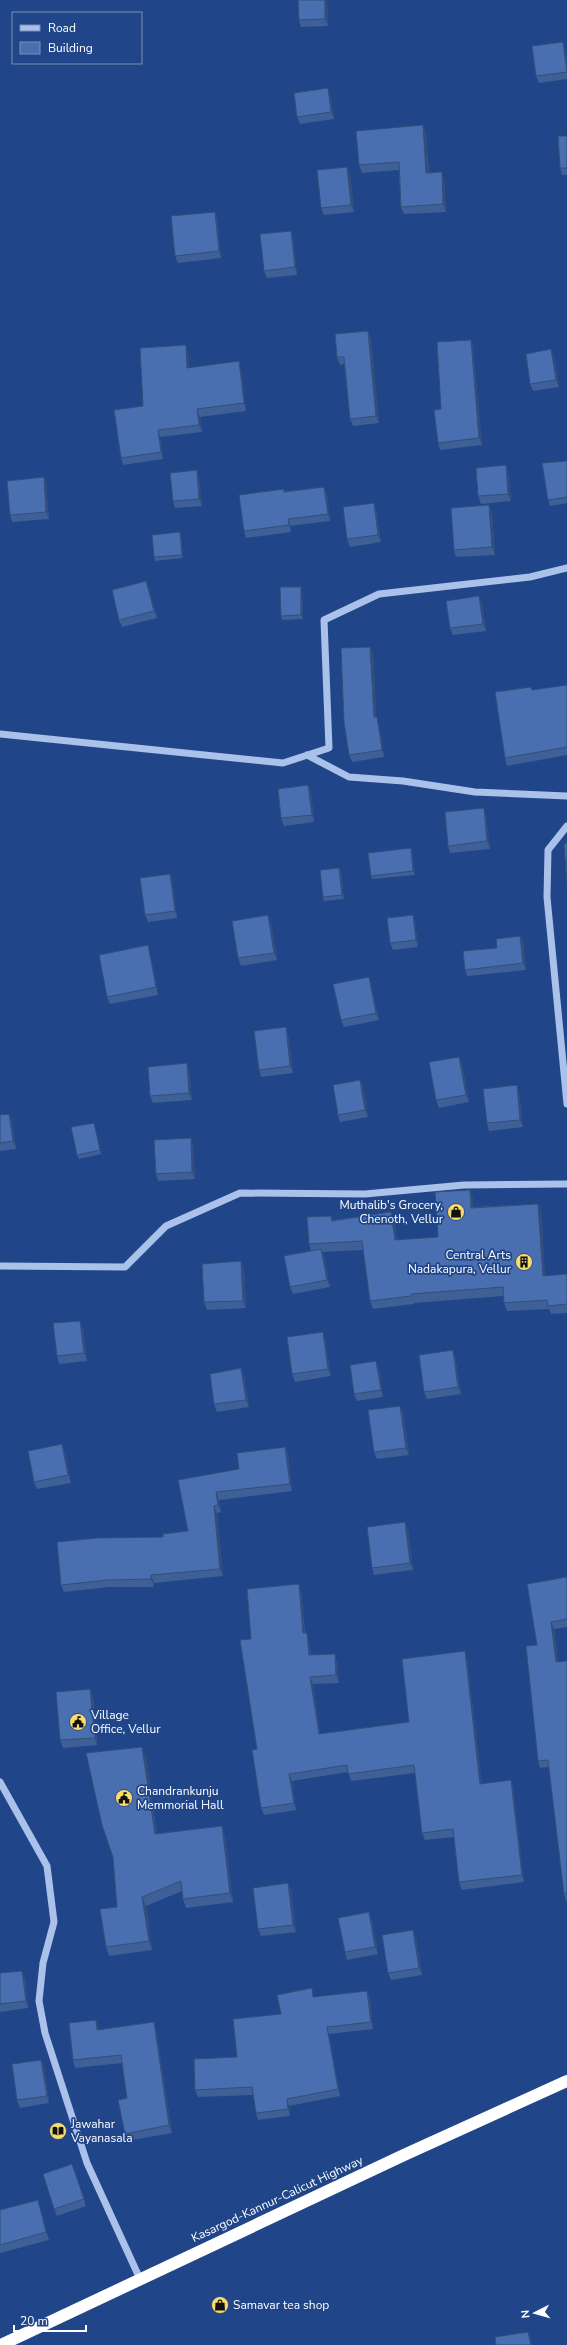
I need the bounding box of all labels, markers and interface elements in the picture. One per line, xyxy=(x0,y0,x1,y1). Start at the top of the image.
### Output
legend xyxy=(12,12,142,64)
text: Road xyxy=(48,20,76,36)
text: Building xyxy=(48,40,93,56)
place label: Muthalib's Grocery, Chenoth, Vellur xyxy=(339,1197,444,1227)
shop icon: Muthalib's Grocery, Chenoth, Vellur xyxy=(446,1202,466,1222)
place label: Central Arts Nadakapura, Vellur xyxy=(408,1247,512,1277)
building icon: Central Arts Nadakapura, Vellur xyxy=(514,1252,534,1272)
place label: Village Office, Vellur xyxy=(90,1707,161,1737)
public building icon: Village Office, Vellur xyxy=(68,1712,88,1732)
place label: Chandrankunju Memmorial Hall xyxy=(137,1783,224,1813)
public building icon: Chandrankunju Memmorial Hall xyxy=(114,1788,134,1808)
place label: Jawahar Vayanasala xyxy=(70,2116,133,2146)
library icon: Jawahar Vayanasala xyxy=(48,2121,68,2141)
street label: Kasargod-Kannur-Calicut Highway xyxy=(189,2152,366,2246)
north arrow xyxy=(515,2293,555,2333)
shop icon: Samavar tea shop xyxy=(210,2295,230,2315)
place label: Samavar tea shop xyxy=(233,2297,329,2313)
scale bar xyxy=(14,2307,86,2333)
text: N xyxy=(518,2309,533,2319)
text: 20 m xyxy=(20,2313,48,2329)

